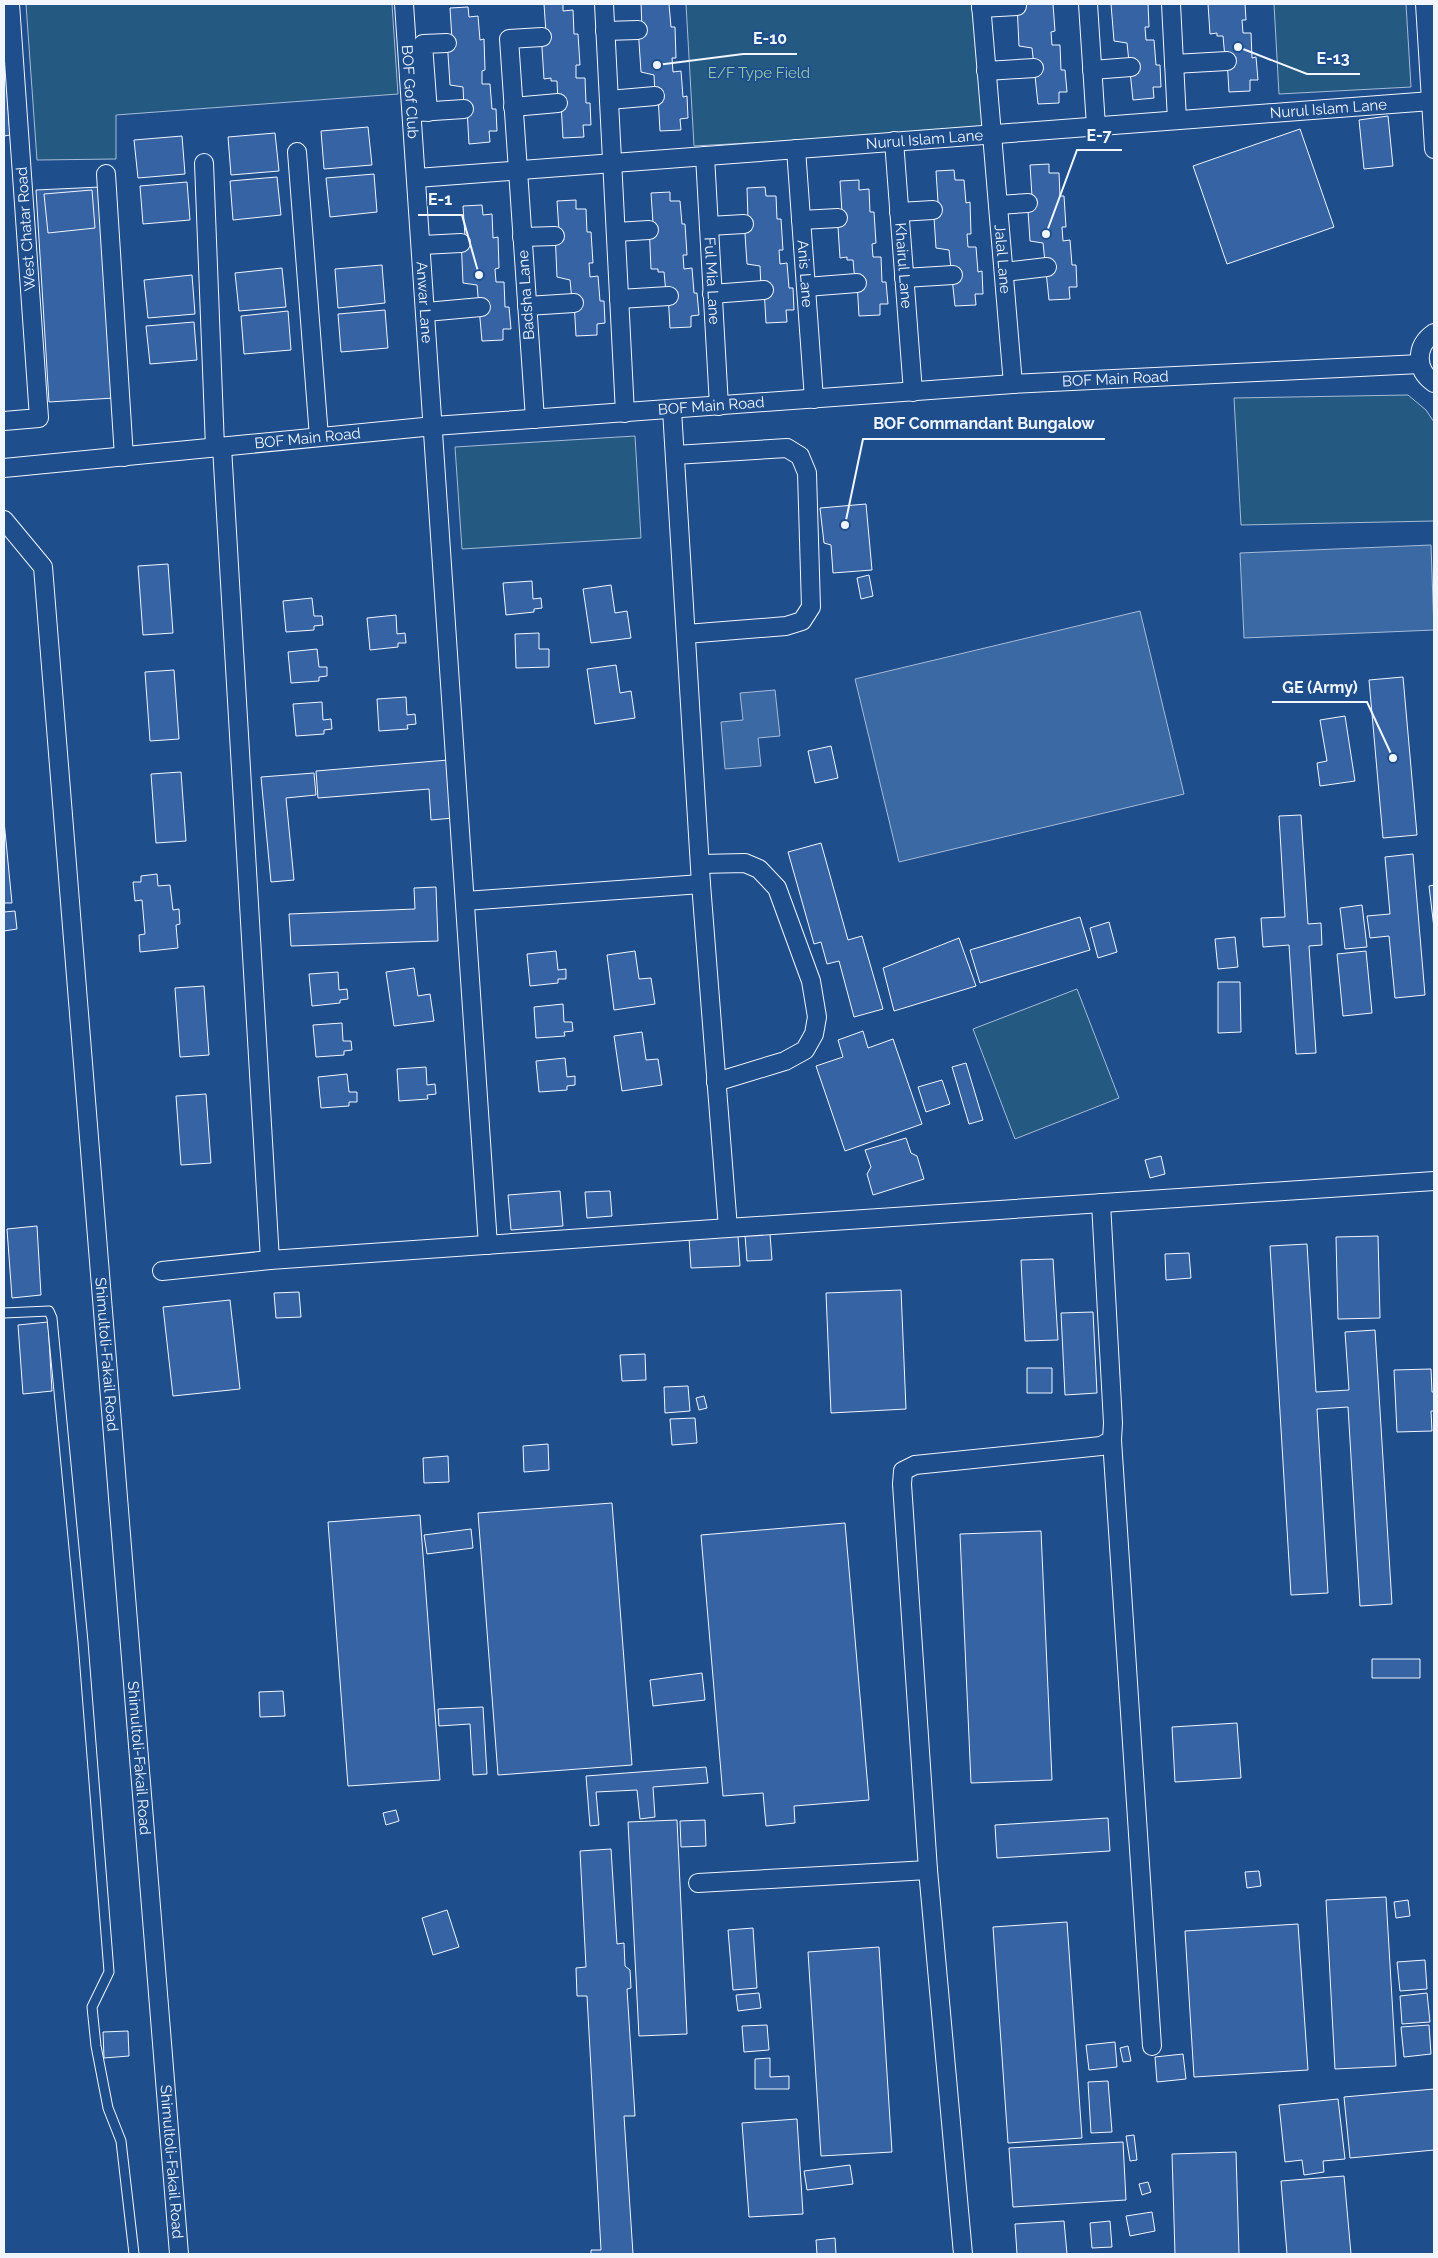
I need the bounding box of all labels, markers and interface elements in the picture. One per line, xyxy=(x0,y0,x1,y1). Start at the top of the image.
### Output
callout: E-10 xyxy=(743,23,797,54)
text: E-10 xyxy=(753,29,787,48)
callout: E-13 xyxy=(1307,43,1360,74)
street label: BOF Gof Club xyxy=(398,44,422,139)
text: E-13 xyxy=(1316,49,1350,68)
park label: E/F Type Field xyxy=(708,64,810,82)
street label: Nurul Islam Lane xyxy=(1269,95,1388,122)
callout: E-7 xyxy=(1077,119,1122,150)
street label: Nurul Islam Lane xyxy=(865,126,984,153)
text: E-7 xyxy=(1087,126,1112,145)
street label: West Chatar Road xyxy=(13,166,39,292)
callout: E-1 xyxy=(418,184,462,215)
text: E-1 xyxy=(428,190,452,209)
street label: Khairul Lane xyxy=(891,222,916,309)
street label: Jalal Lane xyxy=(991,224,1014,295)
street label: Ful Mia Lane xyxy=(701,237,723,325)
street label: Anis Lane xyxy=(794,239,816,308)
street label: Badsha Lane xyxy=(514,249,538,341)
street label: Anwar Lane xyxy=(412,261,436,344)
street label: BOF Main Road xyxy=(1062,367,1169,391)
street label: BOF Main Road xyxy=(657,393,765,419)
callout: BOF Commandant Bungalow xyxy=(863,408,1105,439)
text: BOF Commandant Bungalow xyxy=(873,414,1095,433)
street label: BOF Main Road xyxy=(254,424,362,452)
callout: GE (Army) xyxy=(1272,671,1367,702)
text: GE (Army) xyxy=(1282,678,1358,697)
street label: Shimultoli-Fakail Road xyxy=(91,1277,122,1432)
street label: Shimultoli-Fakail Road xyxy=(124,1680,154,1836)
street label: Shimultoli-Fakail Road xyxy=(156,2084,187,2239)

